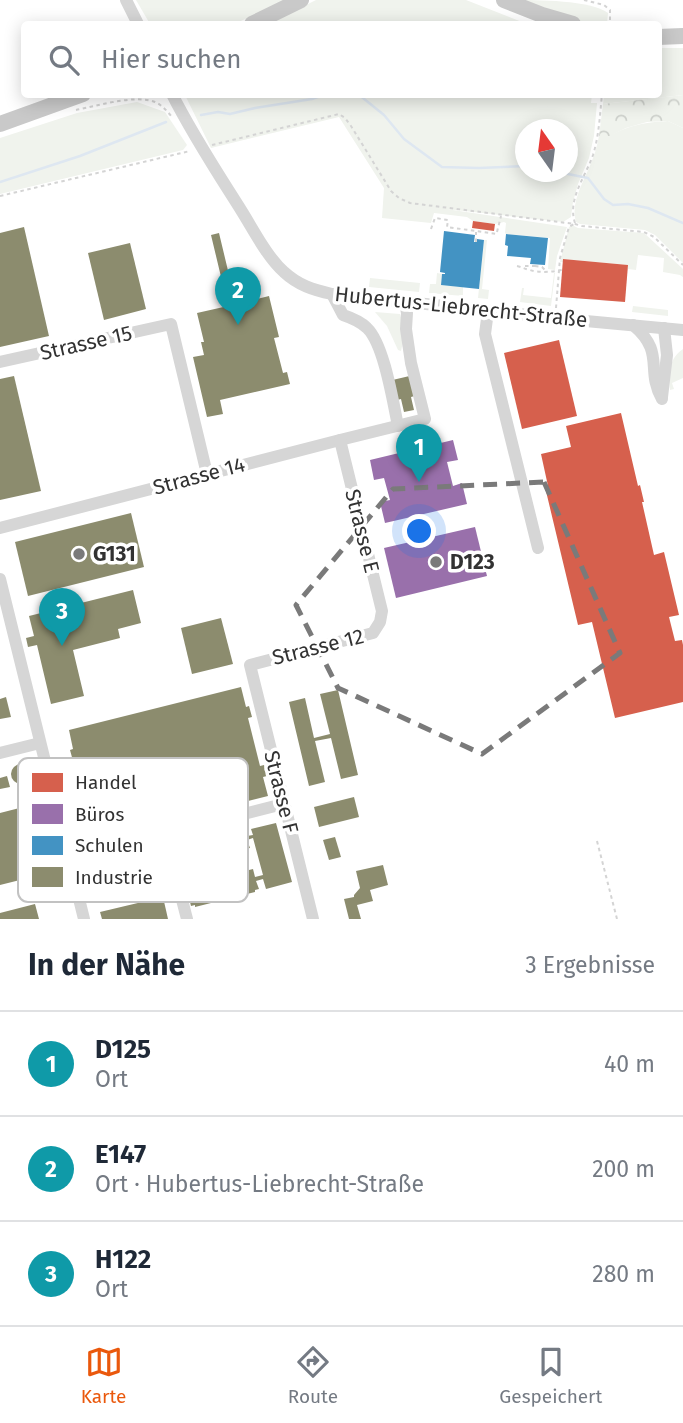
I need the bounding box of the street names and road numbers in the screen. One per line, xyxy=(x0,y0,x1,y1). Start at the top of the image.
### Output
street label: Hubertus-Liebrecht-Straße xyxy=(333,281,589,333)
street label: Strasse 15 xyxy=(37,320,135,366)
street label: Strasse 14 xyxy=(150,451,248,501)
street label: Strasse E xyxy=(339,486,385,576)
street label: Strasse 12 xyxy=(269,623,367,671)
street label: Strasse F xyxy=(258,748,304,836)

